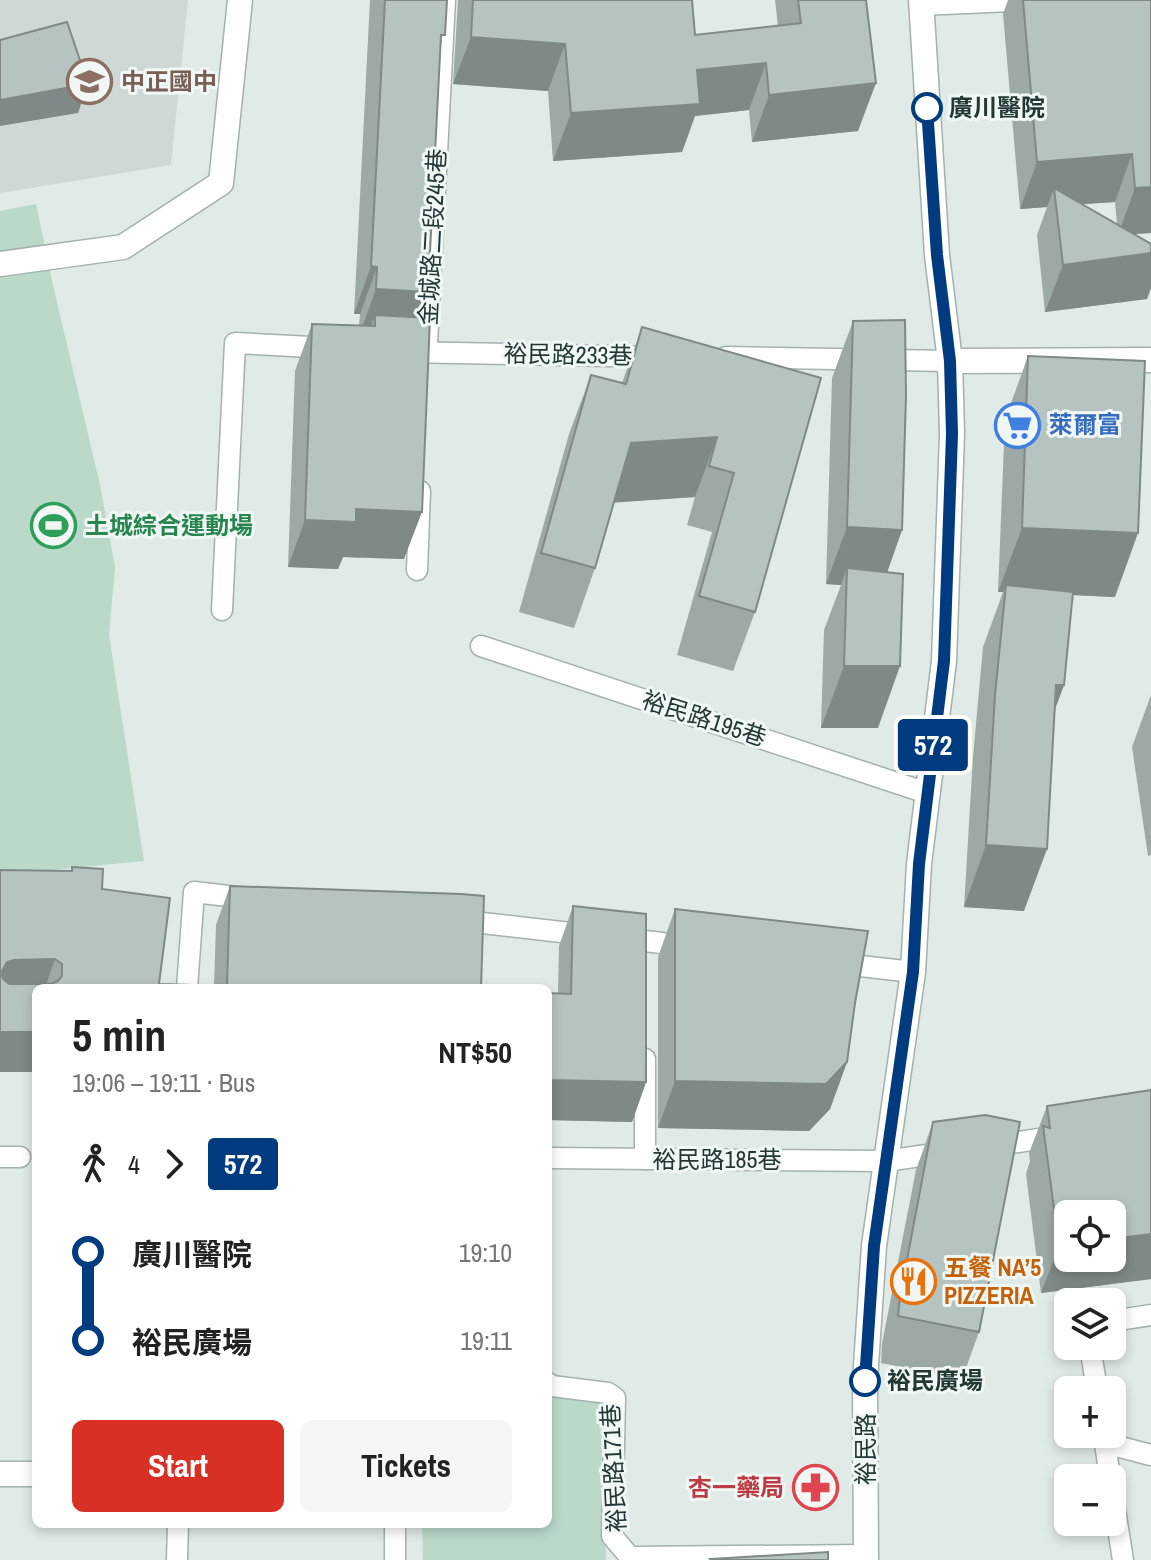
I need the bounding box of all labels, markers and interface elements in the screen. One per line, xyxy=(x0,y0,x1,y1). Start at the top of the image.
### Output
school or university icon: 中正國中 xyxy=(66,58,114,106)
place label: 中正國中 xyxy=(121,65,217,97)
place label: 廣川醫院 xyxy=(949,91,1045,123)
marker: 廣川醫院 xyxy=(912,93,942,123)
street label: 金城路二段245巷 xyxy=(411,148,453,326)
street label: 裕民路233巷 xyxy=(503,337,633,371)
supermarket icon: 萊爾富 xyxy=(994,401,1042,449)
place label: 萊爾富 xyxy=(1049,408,1121,440)
sports icon: 土城綜合運動場 xyxy=(30,502,78,550)
place label: 土城綜合運動場 xyxy=(85,509,253,541)
street label: 裕民路195巷 xyxy=(638,683,771,753)
line badge: 572 xyxy=(887,719,979,771)
text: 572 xyxy=(914,726,952,764)
text: 5 min xyxy=(72,1005,166,1065)
text: NT$50 xyxy=(438,1032,512,1072)
text: 19:06 – 19:11 · Bus xyxy=(72,1065,255,1100)
icon: walk xyxy=(72,1142,116,1186)
icon: forward xyxy=(152,1142,196,1186)
street label: 裕民路185巷 xyxy=(653,1143,781,1175)
text: 572 xyxy=(224,1145,262,1183)
text: 4 xyxy=(128,1147,140,1182)
map controls xyxy=(1054,1200,1126,1536)
button: locate xyxy=(1054,1200,1126,1272)
text: 廣川醫院 xyxy=(132,1234,252,1274)
text: 19:10 xyxy=(459,1235,512,1270)
place label: 五餐 NA’5 PIZZERIA xyxy=(944,1251,1041,1311)
restaurant icon: 五餐 NA’5 PIZZERIA xyxy=(889,1258,937,1306)
button: layers xyxy=(1054,1288,1126,1360)
text: 裕民廣場 xyxy=(132,1322,252,1362)
text: 19:11 xyxy=(460,1323,512,1358)
place label: 裕民廣場 xyxy=(887,1364,983,1396)
marker: 裕民廣場 xyxy=(850,1366,880,1396)
button: + xyxy=(1054,1376,1126,1448)
street label: 裕民路171巷 xyxy=(594,1403,632,1533)
street label: 裕民路 xyxy=(849,1413,881,1485)
button: Start xyxy=(72,1420,284,1512)
button: Tickets xyxy=(300,1420,512,1512)
pharmacy icon: 杏一藥局 xyxy=(791,1464,839,1512)
button: − xyxy=(1054,1464,1126,1536)
place label: 杏一藥局 xyxy=(688,1471,784,1503)

